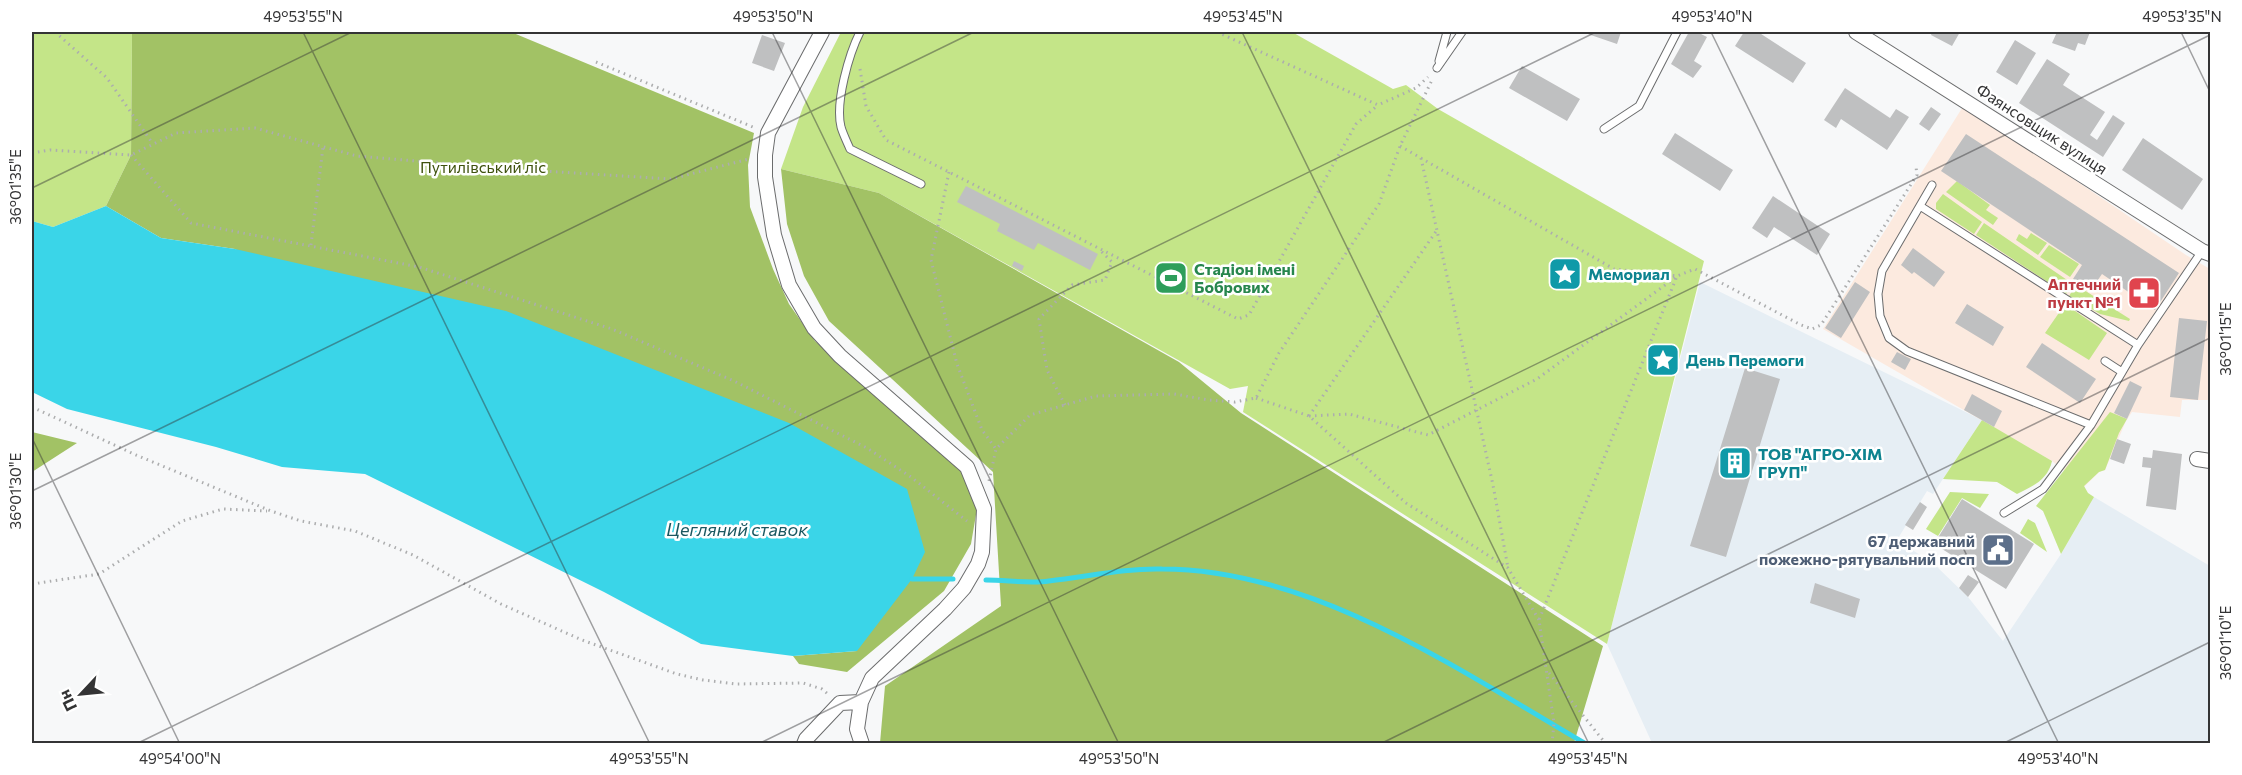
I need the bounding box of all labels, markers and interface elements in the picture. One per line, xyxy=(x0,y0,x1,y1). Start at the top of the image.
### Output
text: 49°53'55"N xyxy=(263,7,343,25)
text: 49°53'50"N xyxy=(733,7,813,25)
text: 49°53'45"N xyxy=(1203,7,1283,25)
text: 49°53'40"N xyxy=(1671,7,1753,25)
text: 49°53'35"N xyxy=(2142,7,2222,25)
street label: Фаянсовщик вулиця xyxy=(1973,79,2111,178)
text: 36°01'35"E xyxy=(6,149,24,225)
park label: Путилівський ліс xyxy=(420,157,546,176)
place icon: Мемориал xyxy=(1547,256,1583,292)
place label: Стадіон імені Бобрових xyxy=(1194,259,1295,296)
sports icon: Стадіон імені Бобрових xyxy=(1153,260,1189,296)
place label: Мемориал xyxy=(1588,264,1670,283)
place label: Аптечний пункт №1 xyxy=(2047,274,2121,311)
pharmacy icon: Аптечний пункт №1 xyxy=(2126,275,2162,311)
text: 36°01'15"E xyxy=(2216,302,2234,376)
place icon: День Перемоги xyxy=(1645,342,1681,378)
place label: День Перемоги xyxy=(1686,350,1804,369)
place label: ТОВ "АГРО-ХІМ ГРУП" xyxy=(1758,444,1883,481)
building icon: ТОВ "АГРО-ХІМ ГРУП" xyxy=(1717,445,1753,481)
text: 36°01'30"E xyxy=(6,453,24,529)
water label: Цегляний ставок xyxy=(666,518,808,540)
place label: 67 державний пожежно-рятувальний посп xyxy=(1759,531,1975,568)
public building icon: 67 державний пожежно-рятувальний посп xyxy=(1980,532,2016,568)
text: 36°01'10"E xyxy=(2216,606,2234,680)
north arrow xyxy=(51,664,111,724)
text: Пн xyxy=(54,687,80,714)
text: 49°54'00"N xyxy=(139,749,221,767)
text: 49°53'55"N xyxy=(609,749,689,767)
text: 49°53'50"N xyxy=(1079,749,1159,767)
text: 49°53'45"N xyxy=(1548,749,1628,767)
text: 49°53'40"N xyxy=(2017,749,2099,767)

